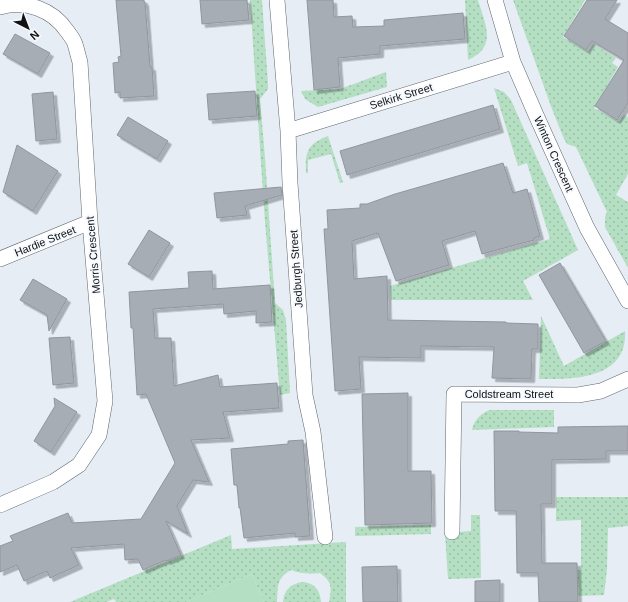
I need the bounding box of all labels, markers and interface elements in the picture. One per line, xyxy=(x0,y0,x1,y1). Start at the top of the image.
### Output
north arrow xyxy=(8,8,48,48)
text: N xyxy=(28,28,42,43)
street label: Selkirk Street xyxy=(368,81,434,111)
street label: Winton Crescent xyxy=(532,114,576,194)
street label: Morris Crescent xyxy=(84,216,102,294)
street label: Hardie Street xyxy=(13,223,77,259)
street label: Jedburgh Street xyxy=(287,230,305,308)
street label: Coldstream Street xyxy=(465,388,553,400)

